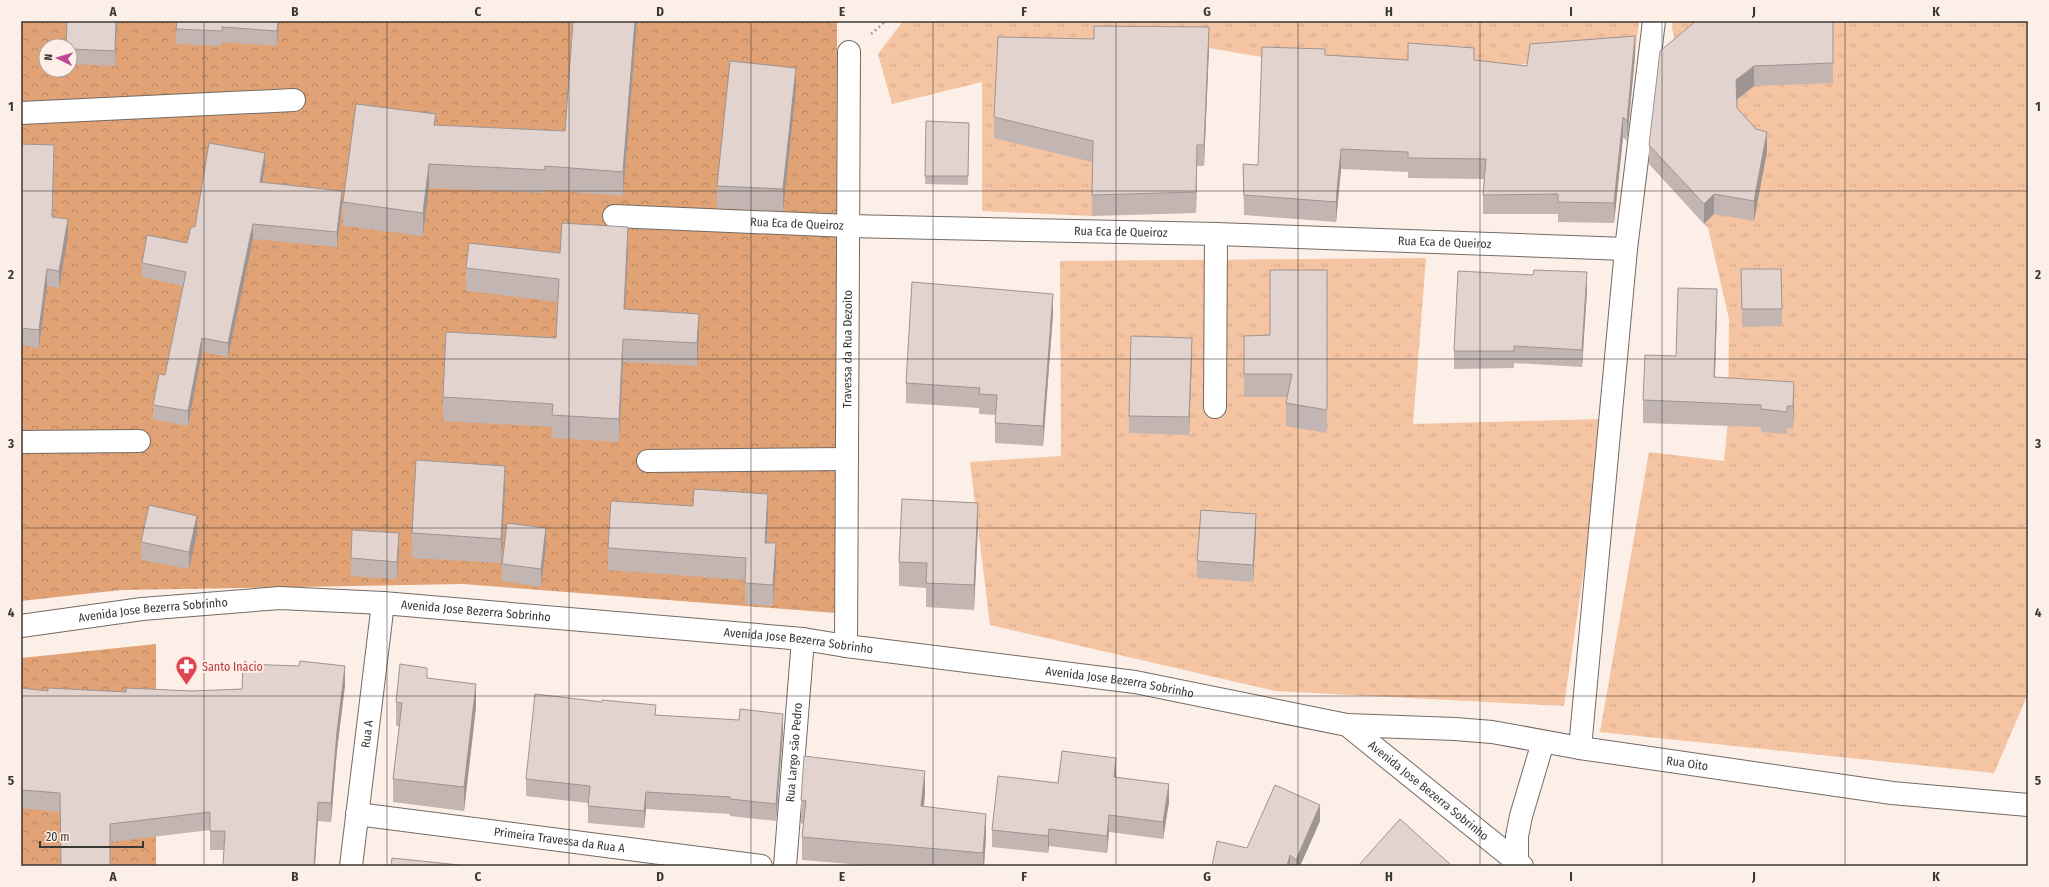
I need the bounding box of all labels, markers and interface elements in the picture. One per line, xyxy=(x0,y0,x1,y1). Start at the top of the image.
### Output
text: A xyxy=(108,4,117,19)
text: B xyxy=(291,4,299,19)
text: C xyxy=(475,4,482,19)
text: D xyxy=(656,4,664,19)
text: E xyxy=(839,4,845,19)
text: F xyxy=(1021,4,1027,19)
text: G xyxy=(1203,4,1211,19)
text: H xyxy=(1385,4,1393,19)
text: I xyxy=(1569,4,1573,19)
text: J xyxy=(1751,4,1756,19)
text: K xyxy=(1932,4,1940,19)
north arrow xyxy=(38,38,78,78)
text: N xyxy=(42,53,55,61)
text: 1 xyxy=(8,99,14,114)
text: 1 xyxy=(2035,99,2041,114)
street label: Rua Eca de Queiroz xyxy=(750,215,844,233)
street label: Rua Eca de Queiroz xyxy=(1074,224,1168,240)
street label: Rua Eca de Queiroz xyxy=(1398,234,1492,251)
text: 2 xyxy=(7,267,14,282)
text: 2 xyxy=(2034,267,2041,282)
street label: Travessa da Rua Dezoito xyxy=(840,290,855,408)
text: 3 xyxy=(7,436,14,451)
text: 3 xyxy=(2034,436,2041,451)
street label: Avenida Jose Bezerra Sobrinho xyxy=(77,595,228,625)
street label: Avenida Jose Bezerra Sobrinho xyxy=(400,598,551,624)
text: 4 xyxy=(8,605,15,620)
text: 4 xyxy=(2035,605,2042,620)
street label: Avenida Jose Bezerra Sobrinho xyxy=(723,625,874,656)
pharmacy icon: Santo Inácio xyxy=(174,654,200,687)
place label: Santo Inácio xyxy=(202,660,263,674)
street label: Avenida Jose Bezerra Sobrinho xyxy=(1045,664,1195,701)
street label: Rua Largo são Pedro xyxy=(783,702,805,803)
street label: Rua A xyxy=(358,719,376,749)
street label: Avenida Jose Bezerra Sobrinho xyxy=(1366,738,1491,843)
street label: Rua Oito xyxy=(1665,754,1709,773)
text: 5 xyxy=(8,773,14,788)
text: 5 xyxy=(2035,773,2041,788)
scale bar xyxy=(40,823,143,849)
street label: Primeira Travessa da Rua A xyxy=(493,825,626,855)
text: 20 m xyxy=(46,830,70,844)
text: A xyxy=(108,869,117,884)
text: B xyxy=(291,869,299,884)
text: C xyxy=(475,869,482,884)
text: D xyxy=(656,869,664,884)
text: E xyxy=(839,869,845,884)
text: F xyxy=(1021,869,1027,884)
text: G xyxy=(1203,869,1211,884)
text: H xyxy=(1385,869,1393,884)
text: I xyxy=(1569,869,1573,884)
text: J xyxy=(1751,869,1756,884)
text: K xyxy=(1932,869,1940,884)

